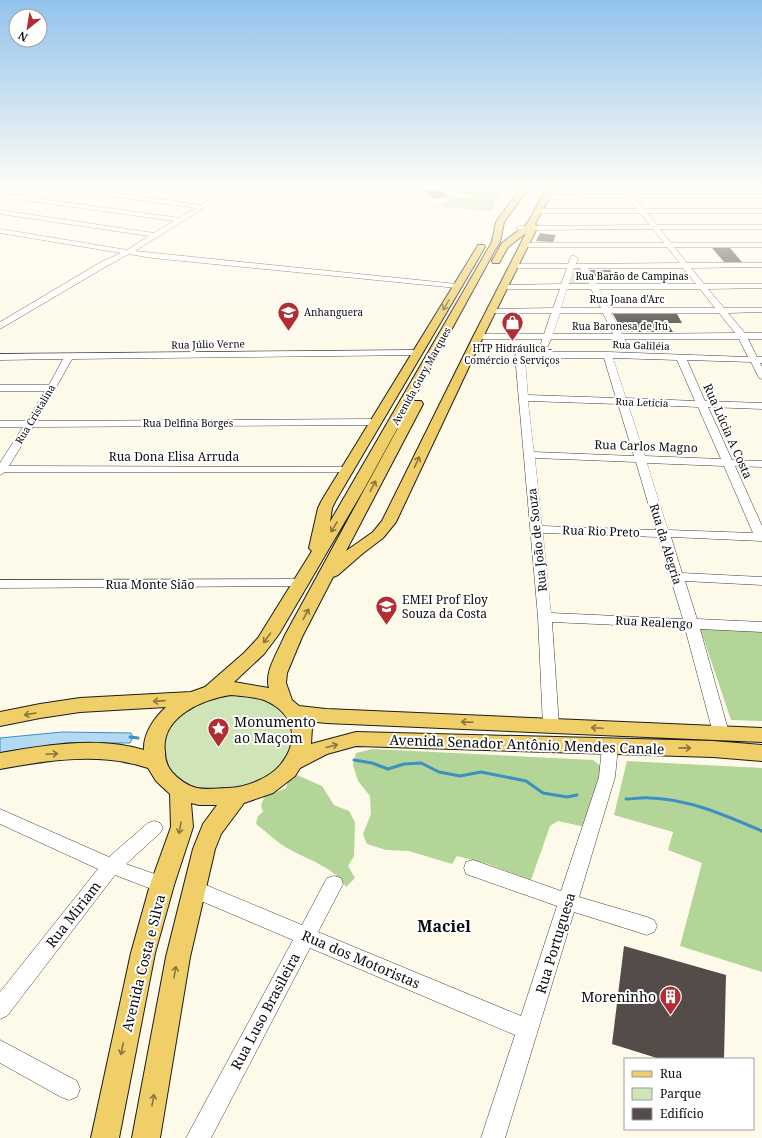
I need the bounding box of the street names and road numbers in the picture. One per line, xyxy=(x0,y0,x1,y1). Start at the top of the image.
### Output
street label: Rua Barão de Campinas xyxy=(575,269,689,283)
street label: Rua Joana d'Arc xyxy=(589,292,665,306)
street label: Rua Baronesa de Itú xyxy=(572,319,669,333)
street label: Avenida Gury Marques xyxy=(388,324,454,428)
street label: Rua Júlio Verne xyxy=(171,336,245,352)
street label: Rua Galiléia xyxy=(612,337,670,353)
street label: Rua Cristalina xyxy=(12,381,59,446)
street label: Rua Lúcia A Costa xyxy=(699,381,757,481)
street label: Rua Letícia xyxy=(615,394,669,410)
street label: Rua Delfina Borges xyxy=(143,416,234,430)
street label: Rua Carlos Magno xyxy=(594,436,698,456)
street label: Rua Dona Elisa Arruda xyxy=(109,448,239,465)
street label: Rua João de Souza xyxy=(523,487,551,593)
street label: Rua da Alegria xyxy=(646,501,686,587)
street label: Rua Rio Preto xyxy=(562,521,640,541)
street label: Rua Monte Sião xyxy=(105,576,195,593)
street label: Rua Realengo xyxy=(615,611,693,633)
street label: Avenida Senador Antônio Mendes Canale xyxy=(389,730,665,758)
street label: Rua Miriam xyxy=(41,877,105,951)
street label: Rua Portuguesa xyxy=(531,890,579,996)
street label: Avenida Costa e Silva xyxy=(117,892,169,1034)
street label: Rua dos Motoristas xyxy=(299,925,423,993)
street label: Rua Luso Brasileira xyxy=(226,949,304,1073)

